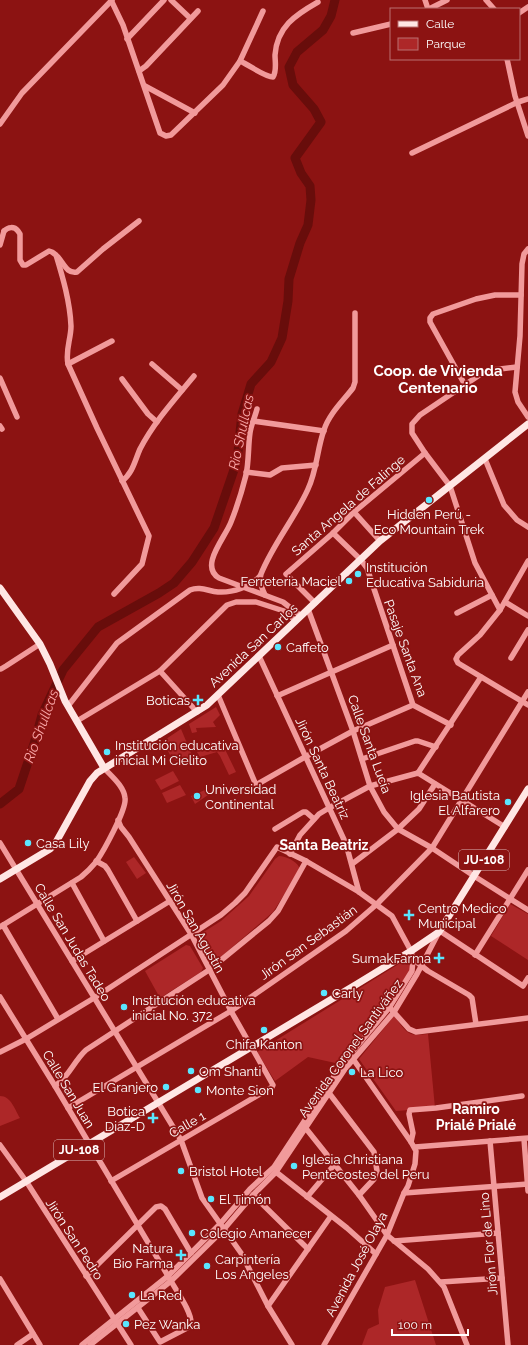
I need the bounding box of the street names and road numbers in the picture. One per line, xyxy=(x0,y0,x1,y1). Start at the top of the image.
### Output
street label: Santa Angela de Falinge xyxy=(289,452,408,559)
street label: Pasaje Santa Ana xyxy=(381,597,430,699)
street label: Avenida San Carlos xyxy=(206,600,301,690)
street label: Calle Santa Lucía xyxy=(345,693,394,795)
street label: Jirón Santa Beatriz xyxy=(292,715,353,822)
road number: JU-108 xyxy=(459,850,509,870)
street label: Jirón San Agustín xyxy=(163,879,228,976)
street label: Calle San Judas Tadeo xyxy=(31,881,114,1004)
street label: Jirón San Sebastián xyxy=(257,902,360,983)
street label: Avenida Coronel Santiváñez xyxy=(295,976,406,1120)
street label: Calle San Juan xyxy=(39,1048,98,1131)
street label: Calle 1 xyxy=(166,1108,209,1141)
road number: JU-108 xyxy=(54,1140,104,1160)
street label: Jirón Flor de Lino xyxy=(477,1192,500,1296)
street label: Jirón San Pedro xyxy=(43,1196,107,1283)
street label: Avenida José Olaya xyxy=(322,1209,390,1319)

